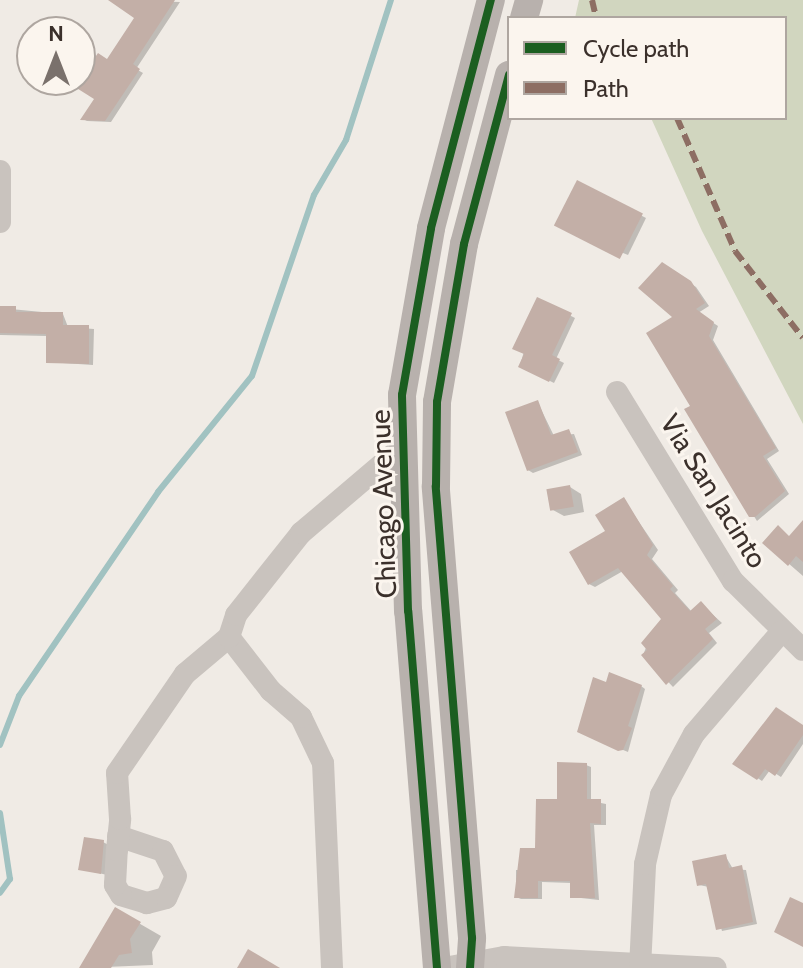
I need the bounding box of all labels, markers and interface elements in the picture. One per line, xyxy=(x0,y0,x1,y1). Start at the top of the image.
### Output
north arrow xyxy=(16,16,96,96)
legend xyxy=(507,16,787,120)
text: N xyxy=(48,20,64,47)
text: Cycle path xyxy=(583,34,689,63)
text: Path xyxy=(583,74,629,103)
street label: Via San Jacinto xyxy=(653,408,775,574)
street label: Chicago Avenue xyxy=(363,409,403,599)

